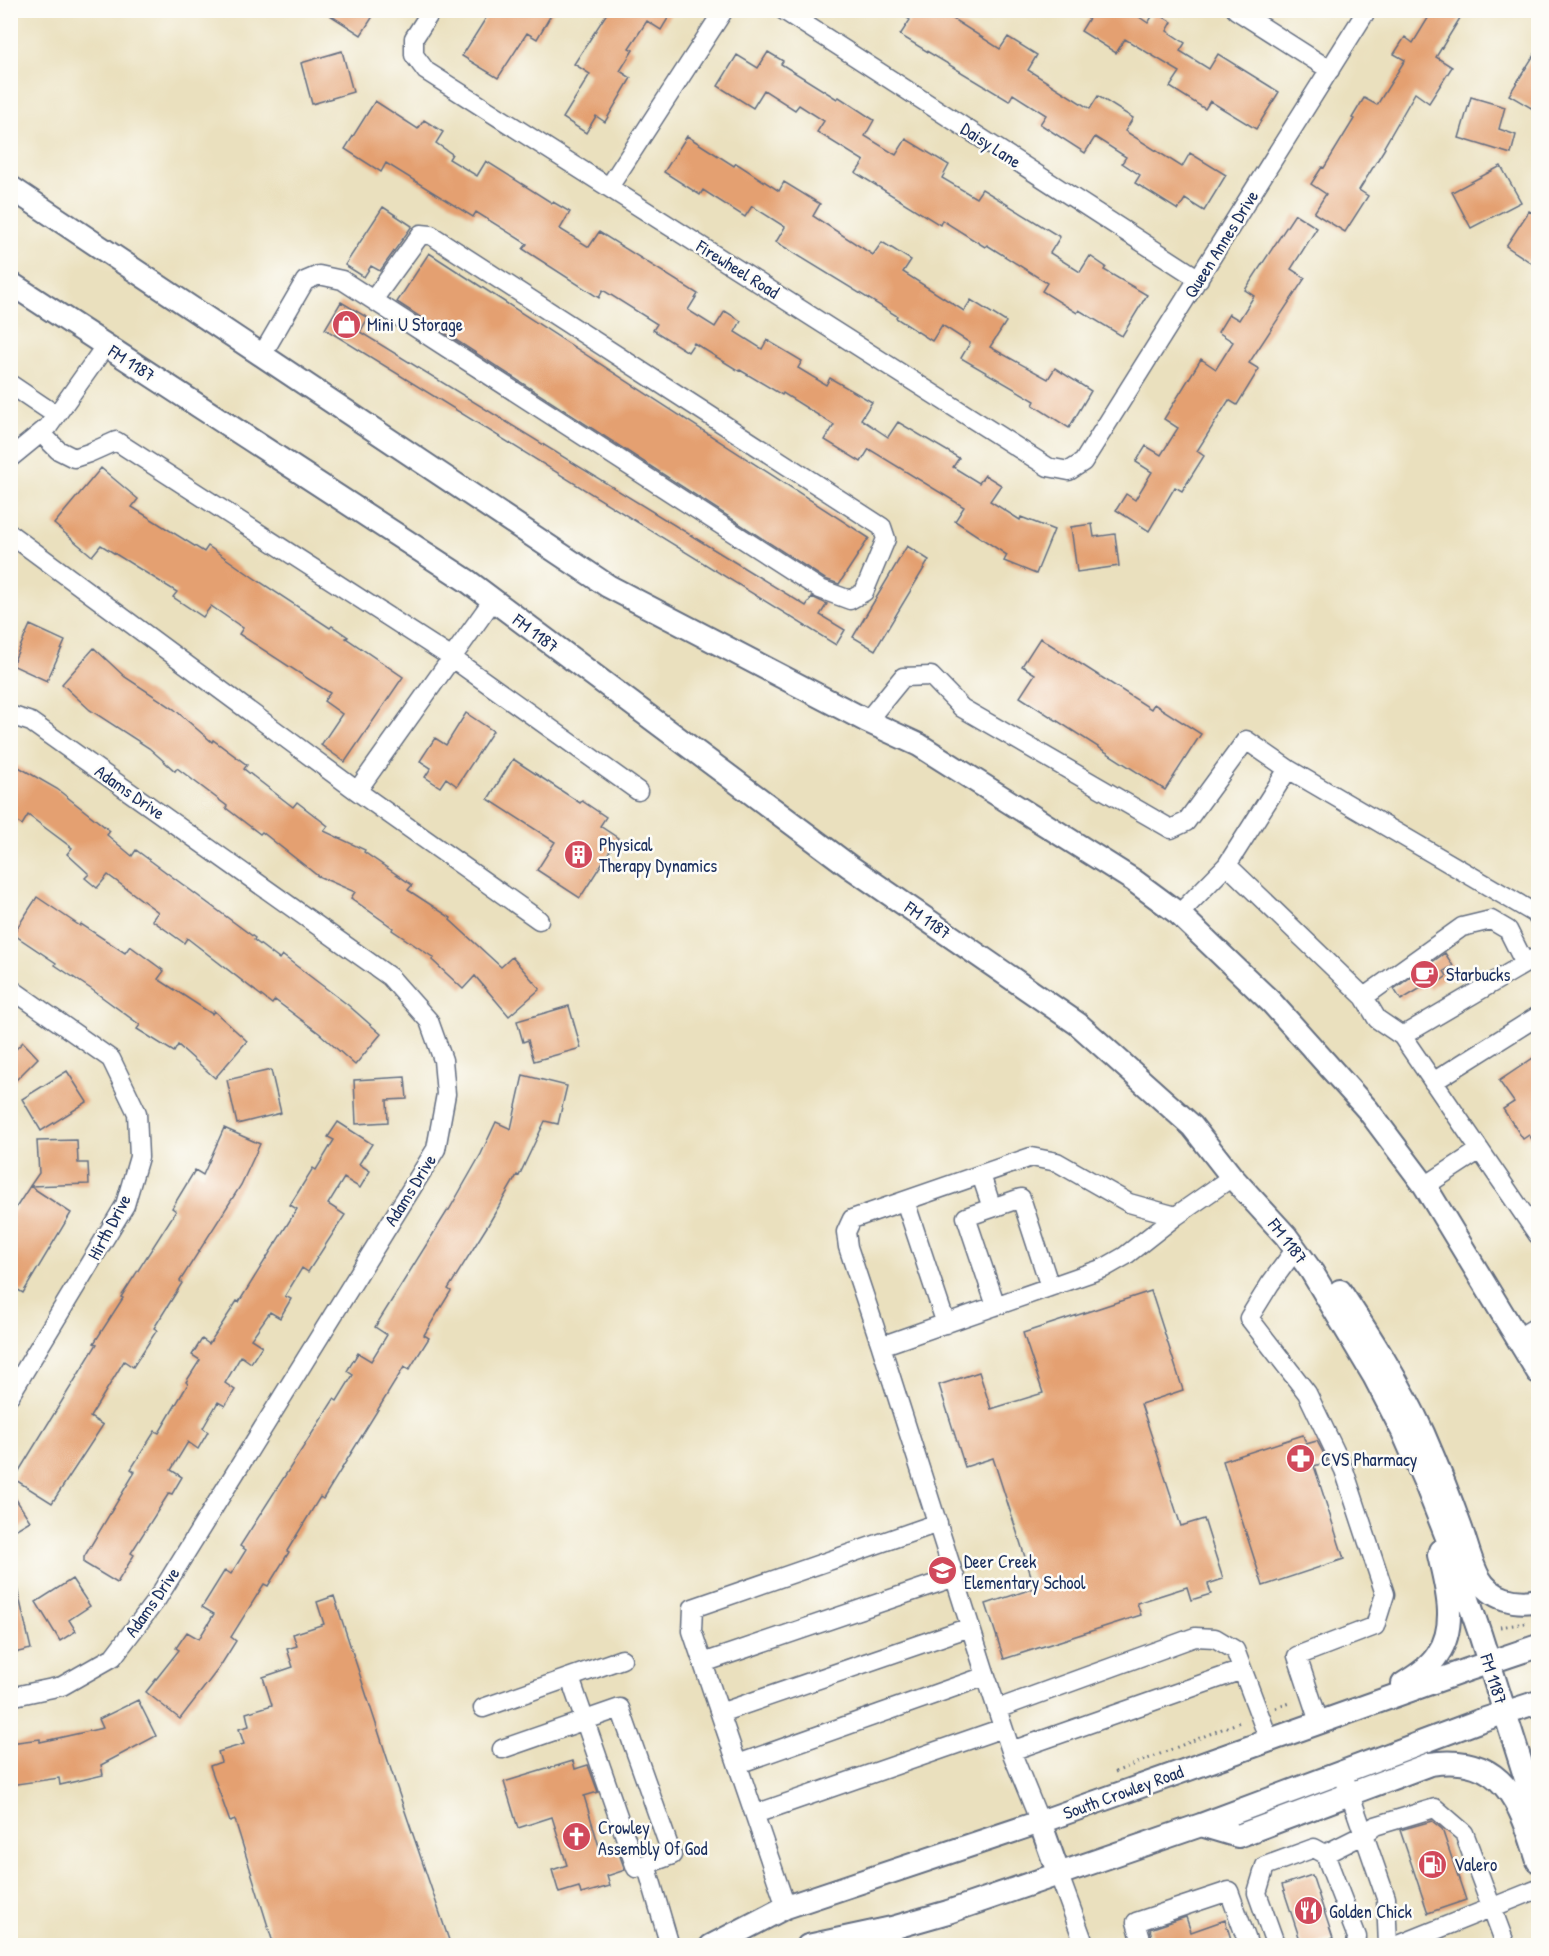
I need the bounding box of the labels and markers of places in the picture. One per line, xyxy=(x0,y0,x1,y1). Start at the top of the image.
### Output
shop icon: Mini U Storage xyxy=(330,308,362,340)
place label: Mini U Storage xyxy=(367,312,463,337)
place label: Physical Therapy Dynamics xyxy=(599,832,717,878)
building icon: Physical Therapy Dynamics xyxy=(562,838,594,870)
cafe icon: Starbucks xyxy=(1409,958,1441,990)
place label: Starbucks xyxy=(1446,962,1511,987)
pharmacy icon: CVS Pharmacy xyxy=(1284,1443,1316,1475)
place label: CVS Pharmacy xyxy=(1321,1447,1418,1472)
place label: Deer Creek Elementary School xyxy=(964,1549,1086,1595)
school or university icon: Deer Creek Elementary School xyxy=(927,1555,959,1587)
place label: Crowley Assembly Of God xyxy=(598,1815,708,1861)
church icon: Crowley Assembly Of God xyxy=(561,1821,593,1853)
fuel station icon: Valero xyxy=(1417,1848,1449,1880)
place label: Valero xyxy=(1454,1852,1497,1877)
restaurant icon: Golden Chick xyxy=(1292,1895,1324,1927)
place label: Golden Chick xyxy=(1329,1899,1413,1924)

